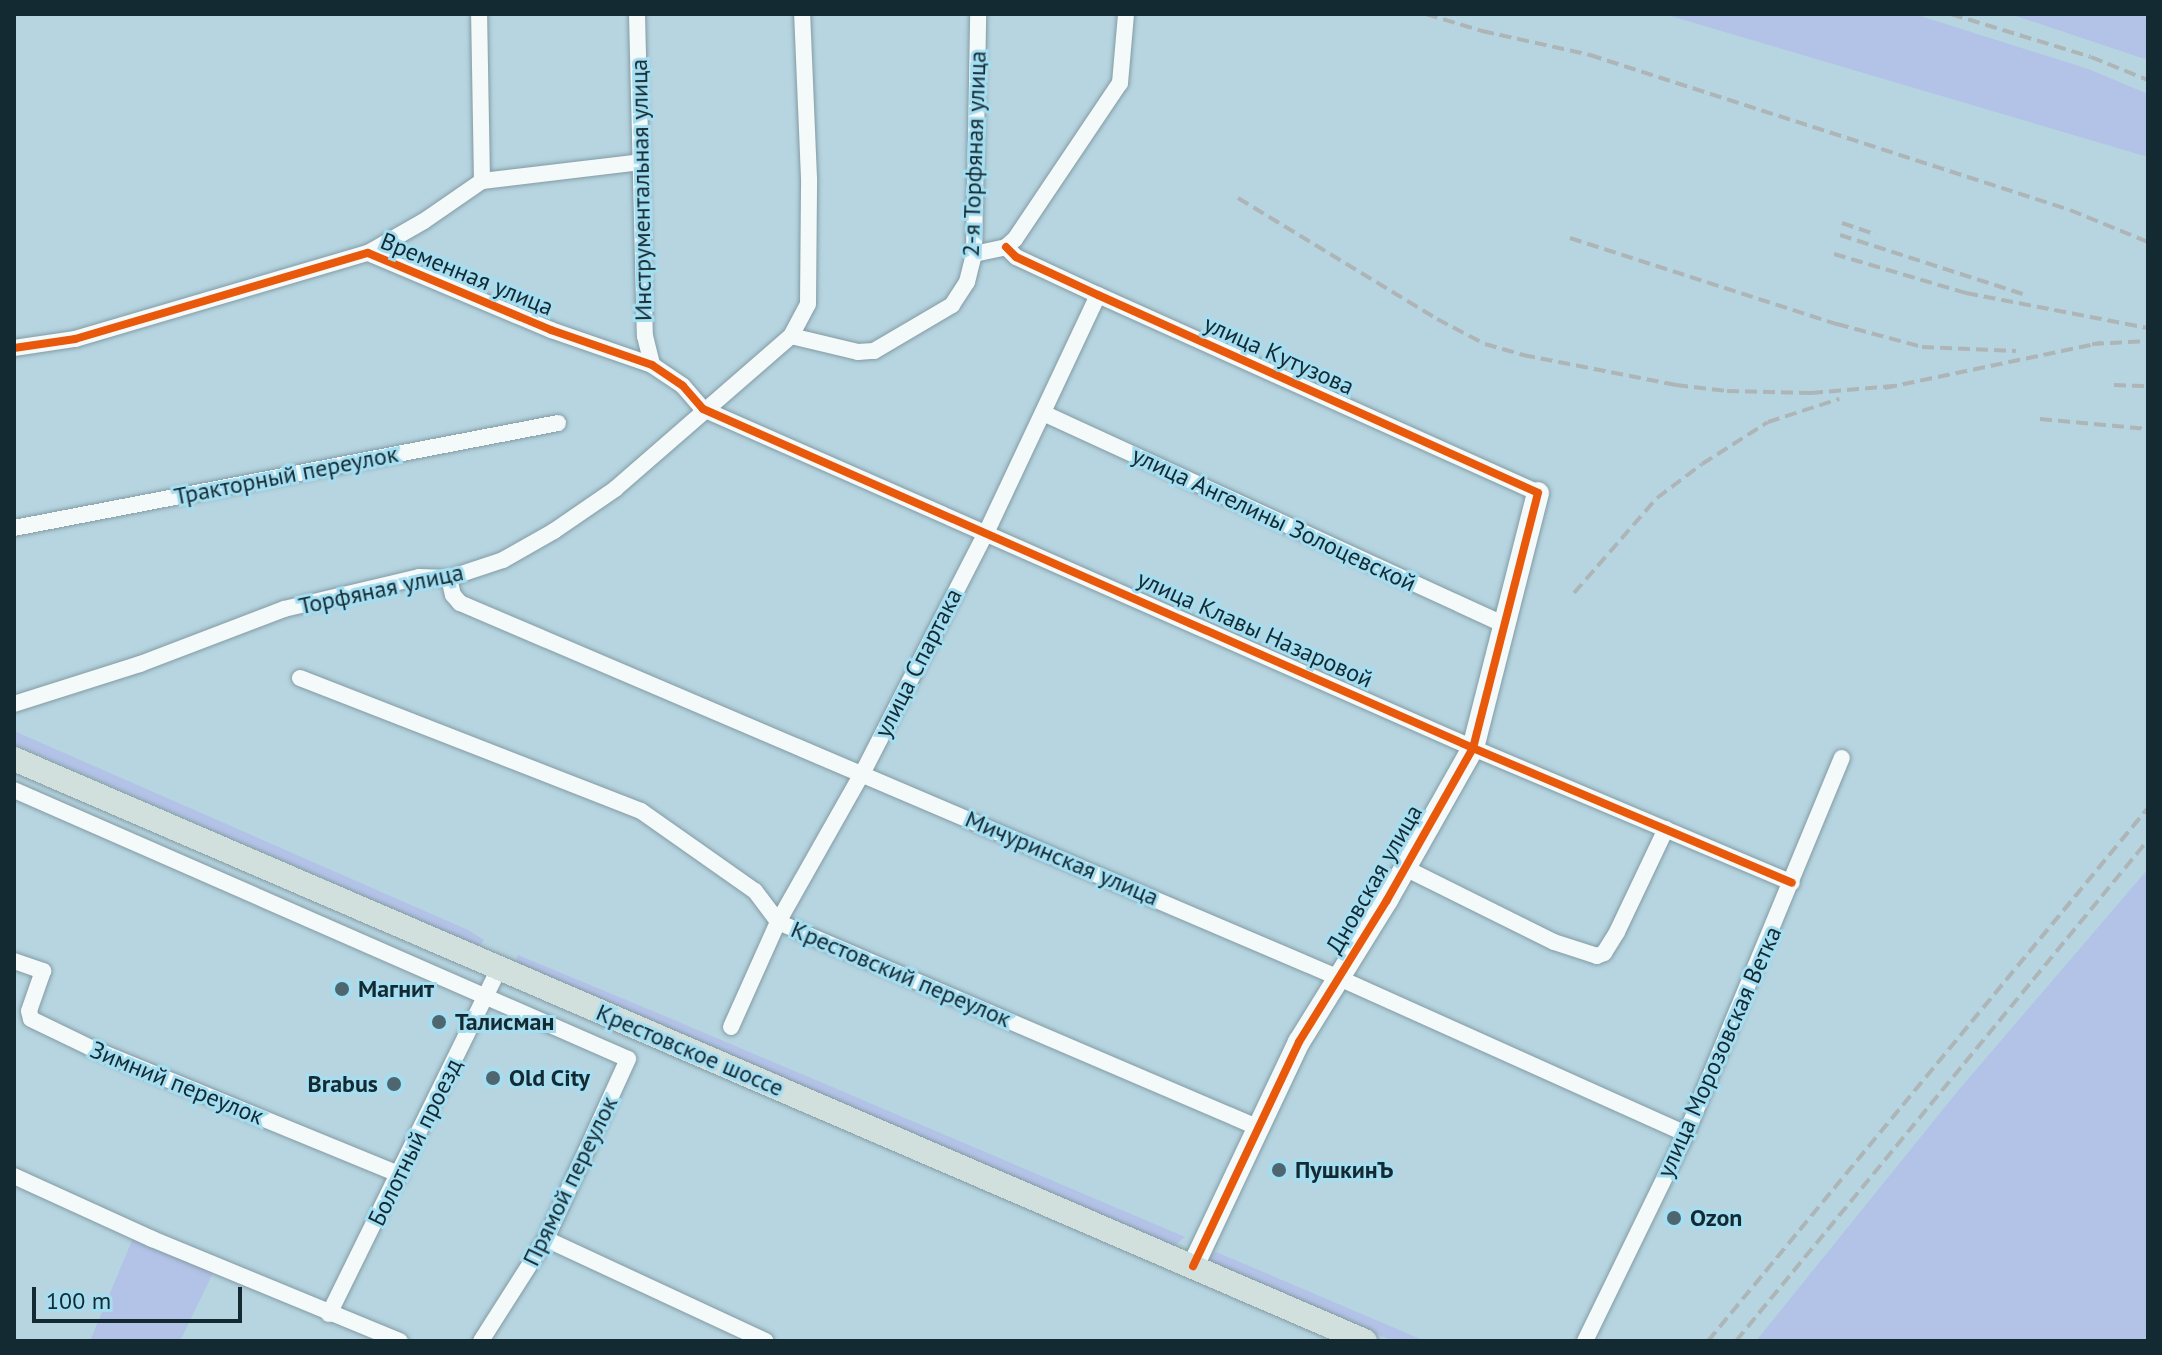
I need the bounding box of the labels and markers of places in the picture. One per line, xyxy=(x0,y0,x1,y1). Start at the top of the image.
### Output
place label: Магнит xyxy=(358,975,434,1003)
marker: Магнит xyxy=(333,980,351,998)
place label: Талисман xyxy=(455,1008,554,1036)
marker: Талисман xyxy=(430,1013,448,1031)
place label: Old City xyxy=(509,1064,590,1092)
marker: Old City xyxy=(484,1069,502,1087)
place label: Brabus xyxy=(308,1070,378,1098)
marker: Brabus xyxy=(385,1075,403,1093)
place label: ПушкинЪ xyxy=(1295,1156,1394,1184)
marker: ПушкинЪ xyxy=(1270,1161,1288,1179)
place label: Ozon xyxy=(1690,1204,1742,1232)
marker: Ozon xyxy=(1665,1209,1683,1227)

